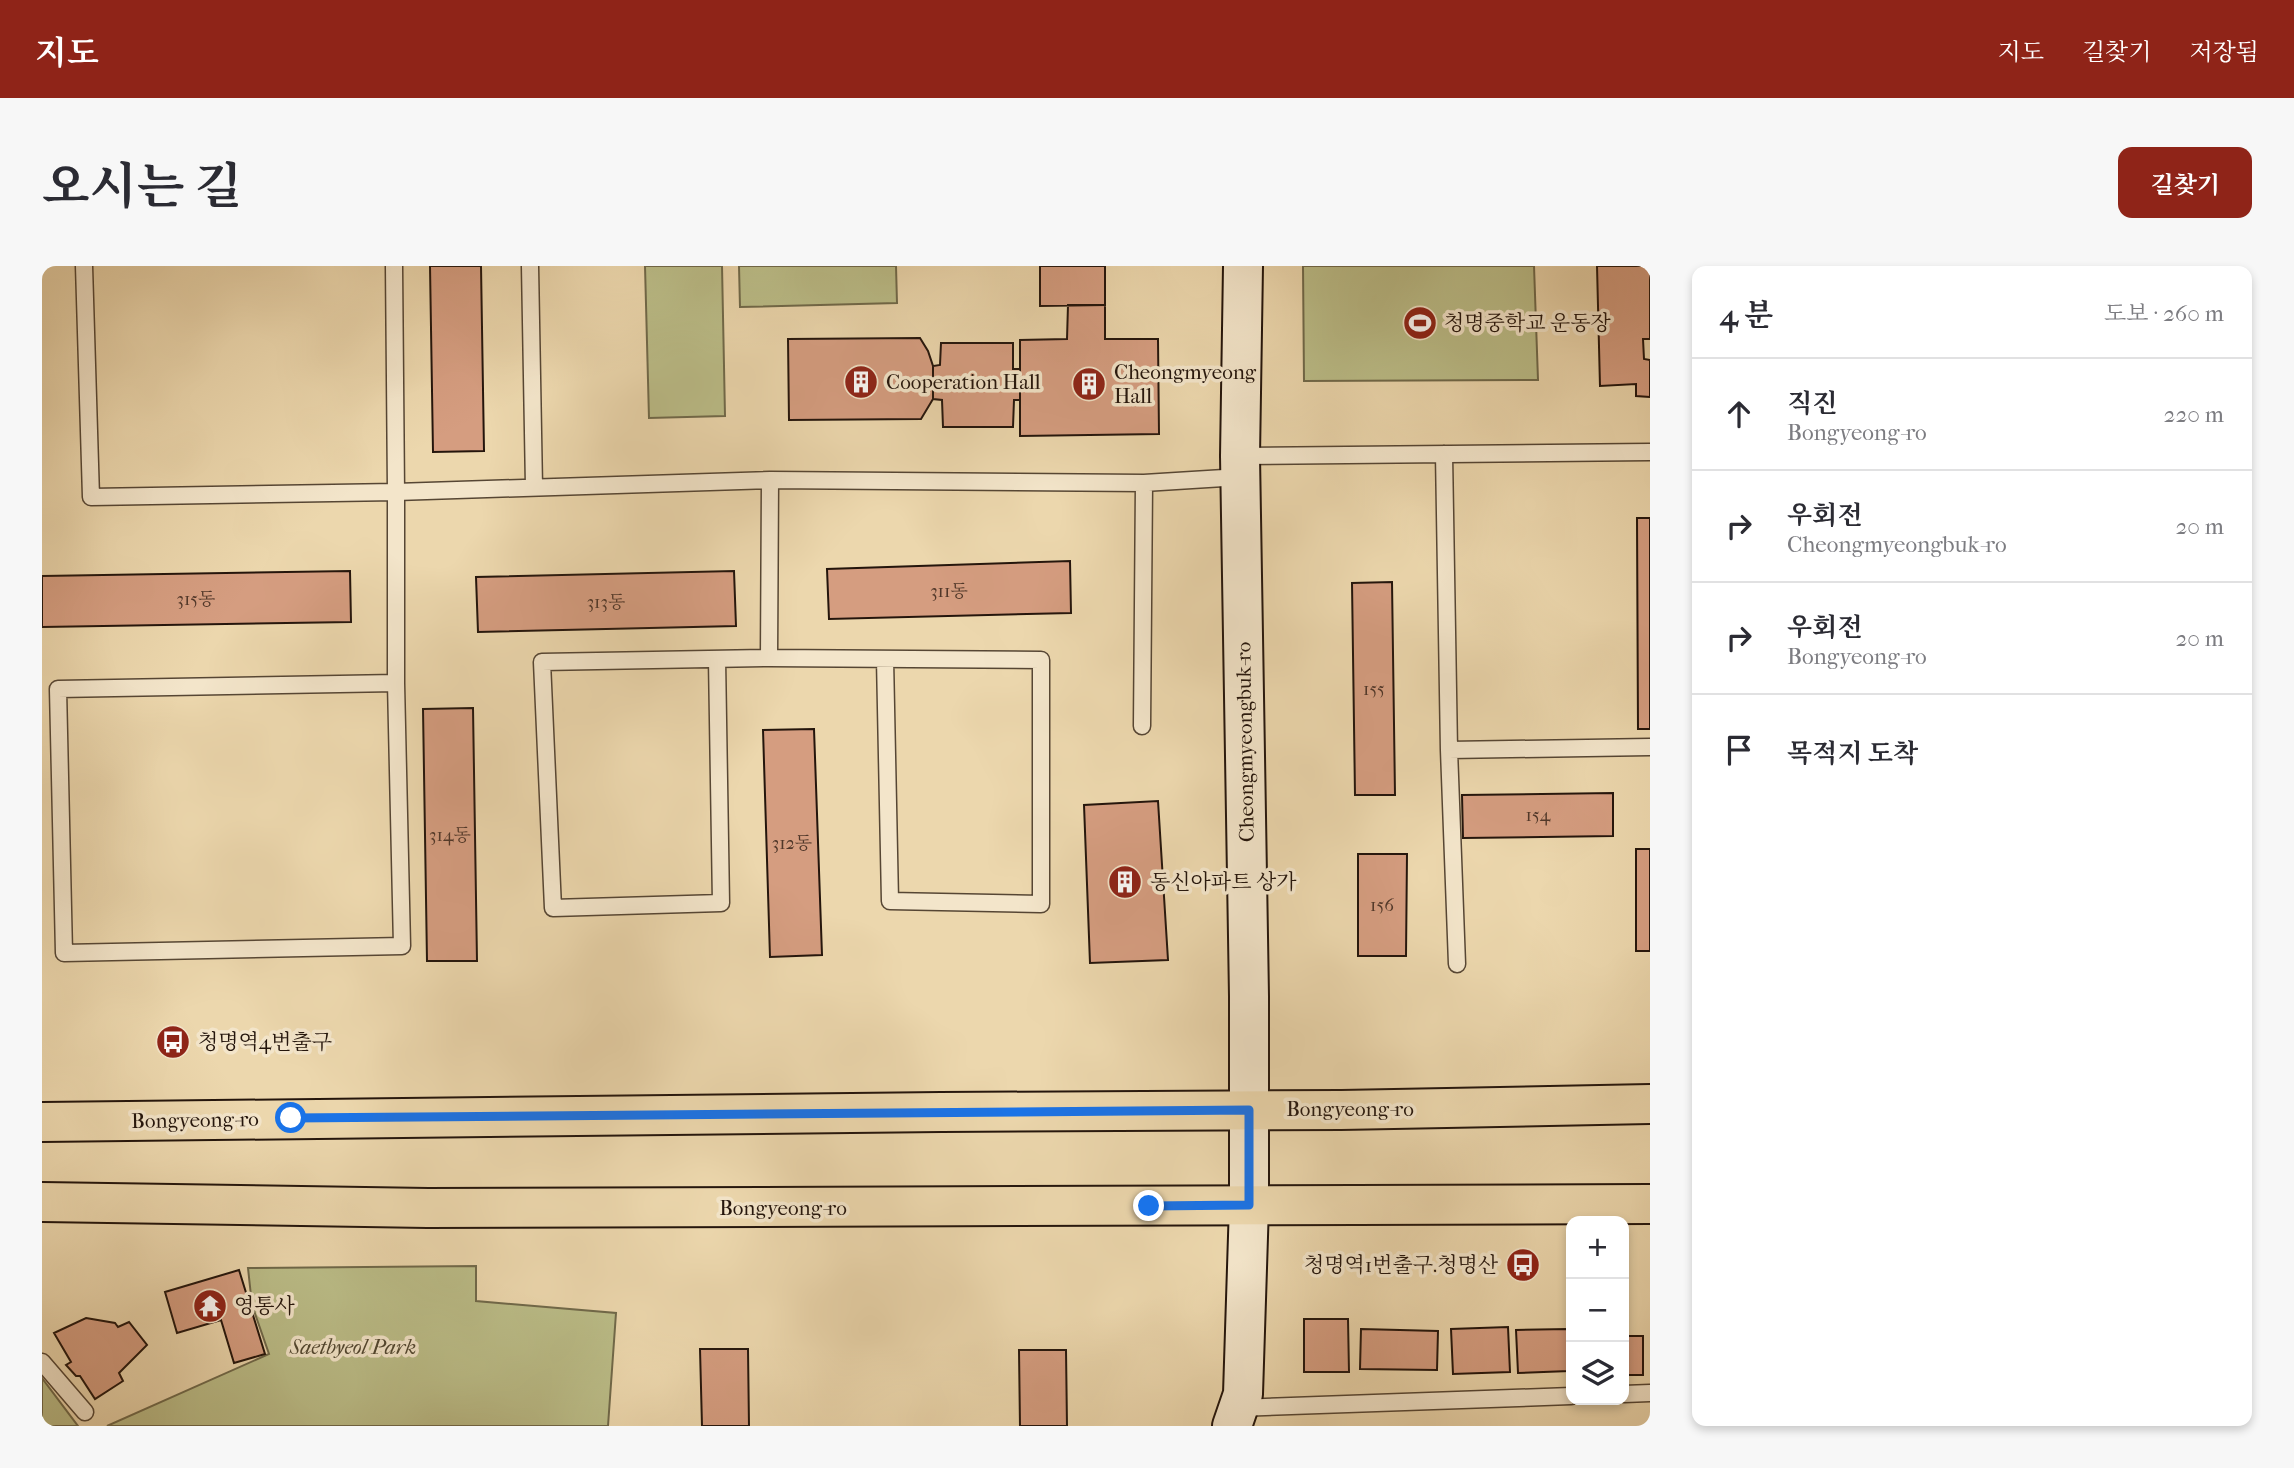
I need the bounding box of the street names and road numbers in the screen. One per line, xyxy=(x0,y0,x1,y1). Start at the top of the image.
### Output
street label: Cheongmyeongbuk-ro xyxy=(1231,642,1259,842)
street label: Bongyeong-ro xyxy=(1286,1097,1414,1121)
street label: Bongyeong-ro xyxy=(131,1107,259,1133)
street label: Bongyeong-ro xyxy=(719,1196,847,1220)

